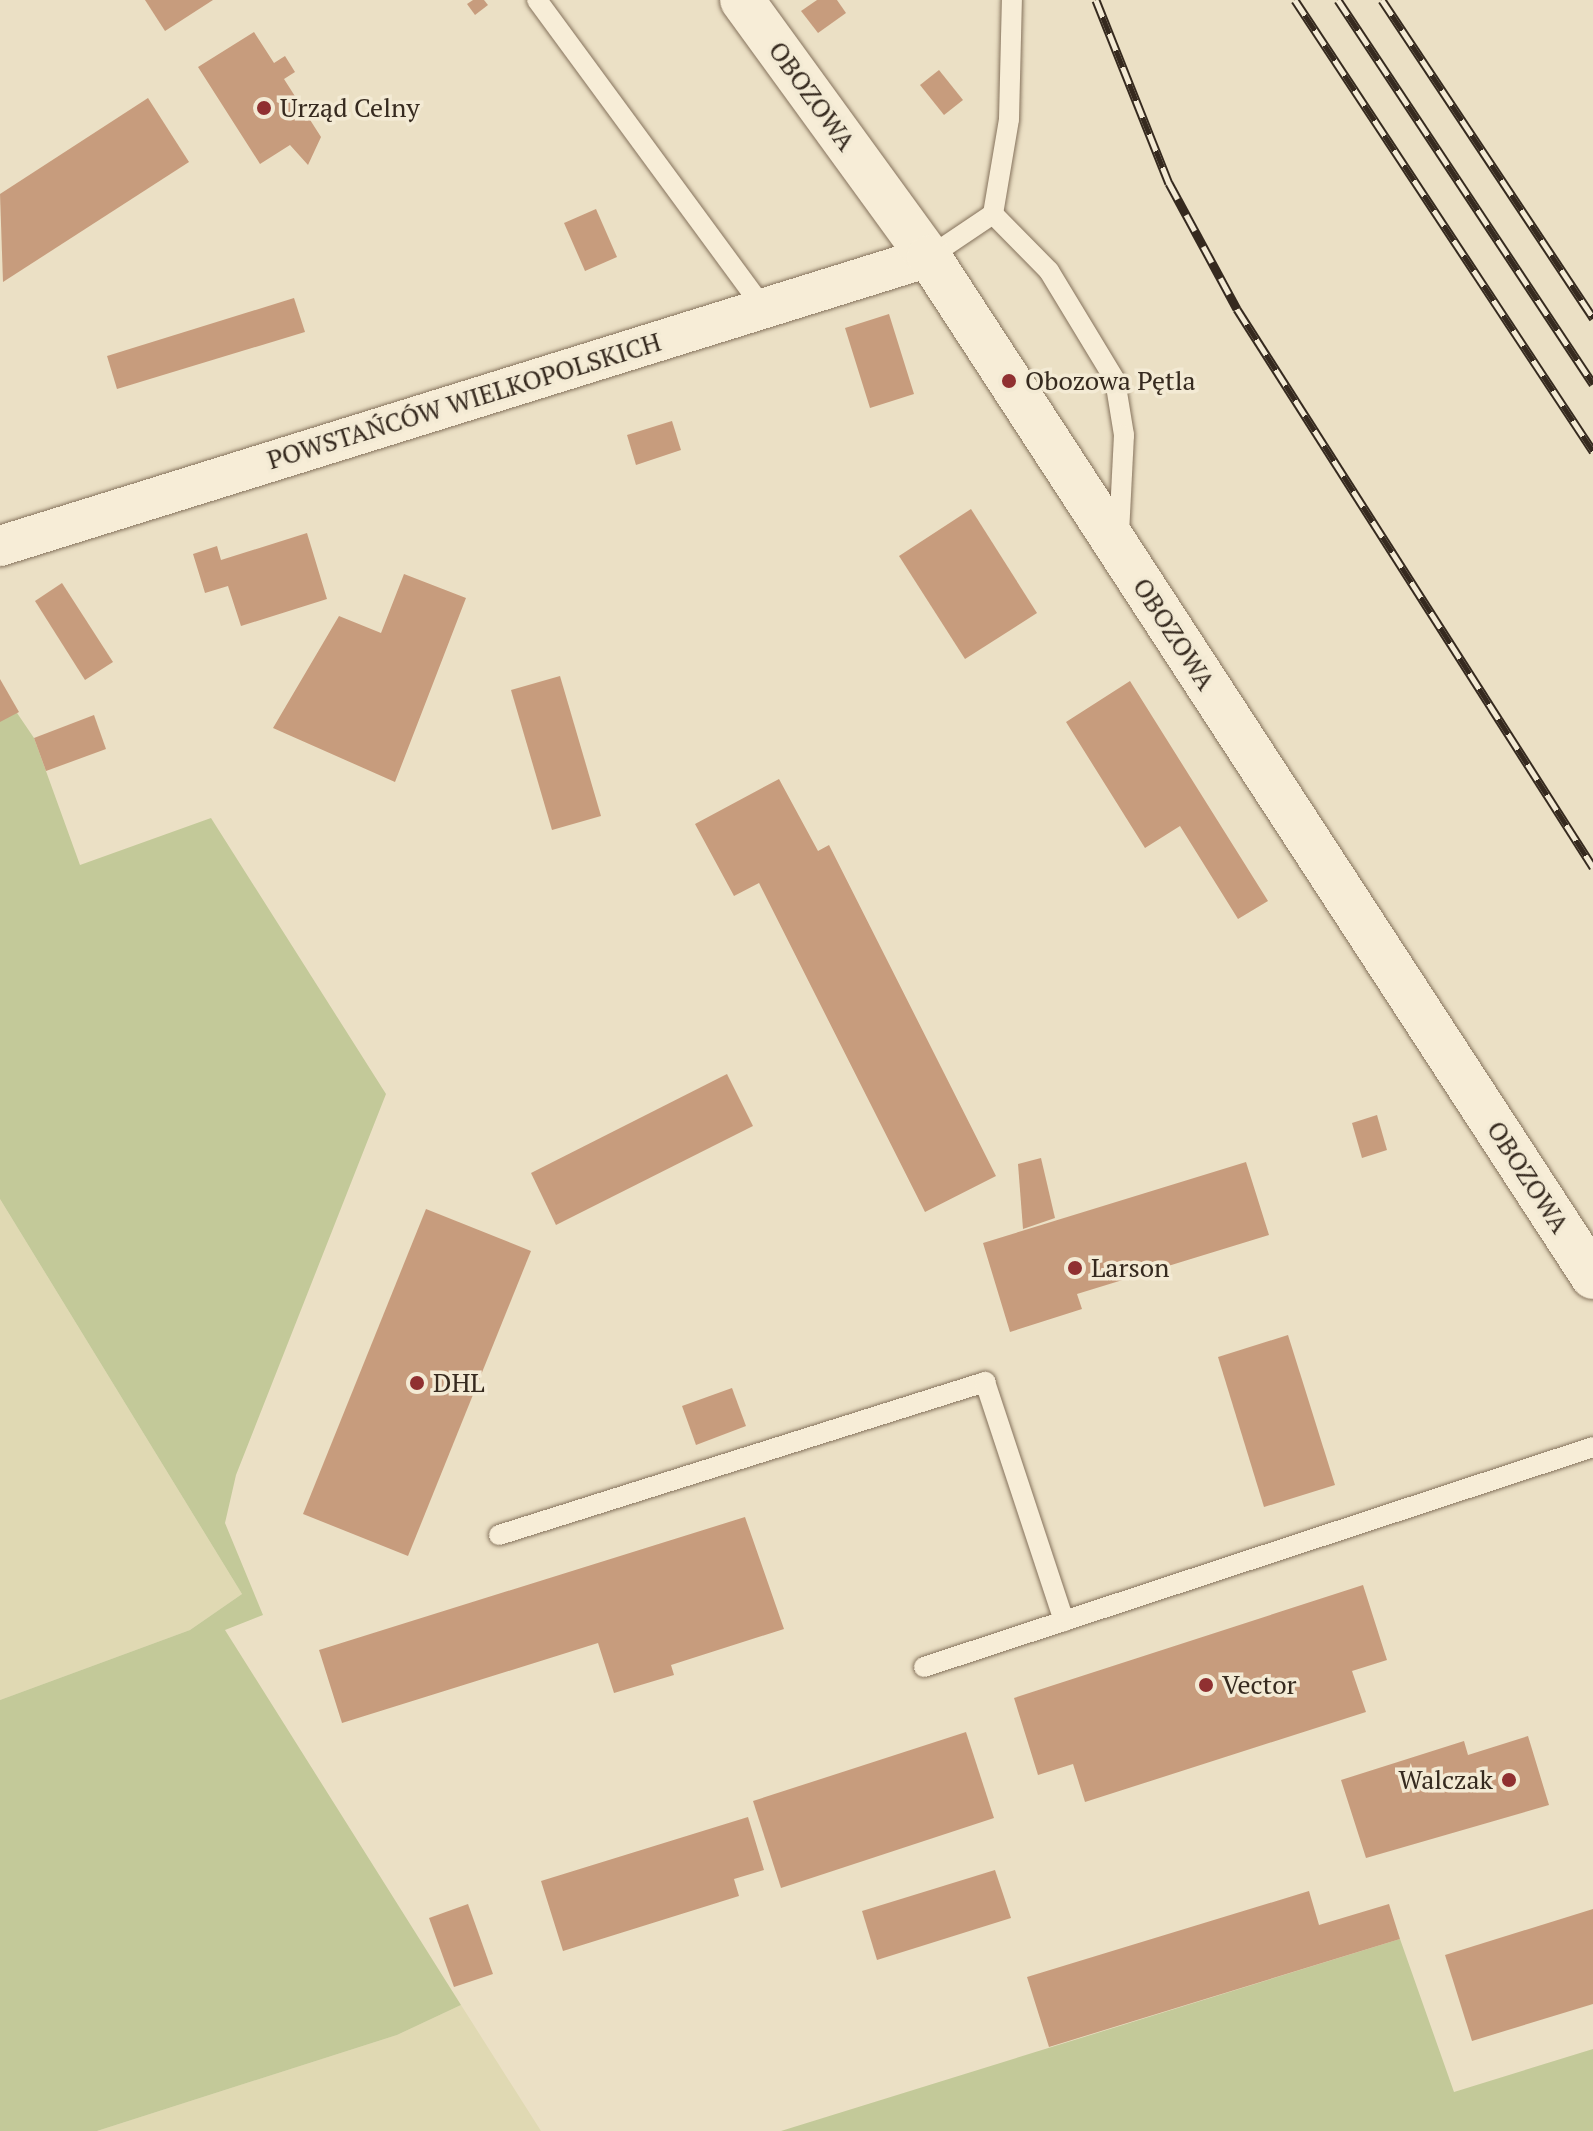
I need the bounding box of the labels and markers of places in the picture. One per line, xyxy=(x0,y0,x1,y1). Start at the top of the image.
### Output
place label: Urząd Celny xyxy=(280,92,420,124)
marker: Urząd Celny xyxy=(255,99,273,117)
place label: Obozowa Pętla xyxy=(1025,365,1196,397)
marker: Obozowa Pętla xyxy=(1000,372,1018,390)
place label: Larson xyxy=(1091,1252,1169,1284)
marker: Larson xyxy=(1066,1259,1084,1277)
place label: DHL xyxy=(433,1367,485,1399)
marker: DHL xyxy=(408,1374,426,1392)
place label: Vector xyxy=(1222,1669,1297,1701)
marker: Vector xyxy=(1197,1676,1215,1694)
place label: Walczak xyxy=(1399,1764,1493,1796)
marker: Walczak xyxy=(1500,1771,1518,1789)

